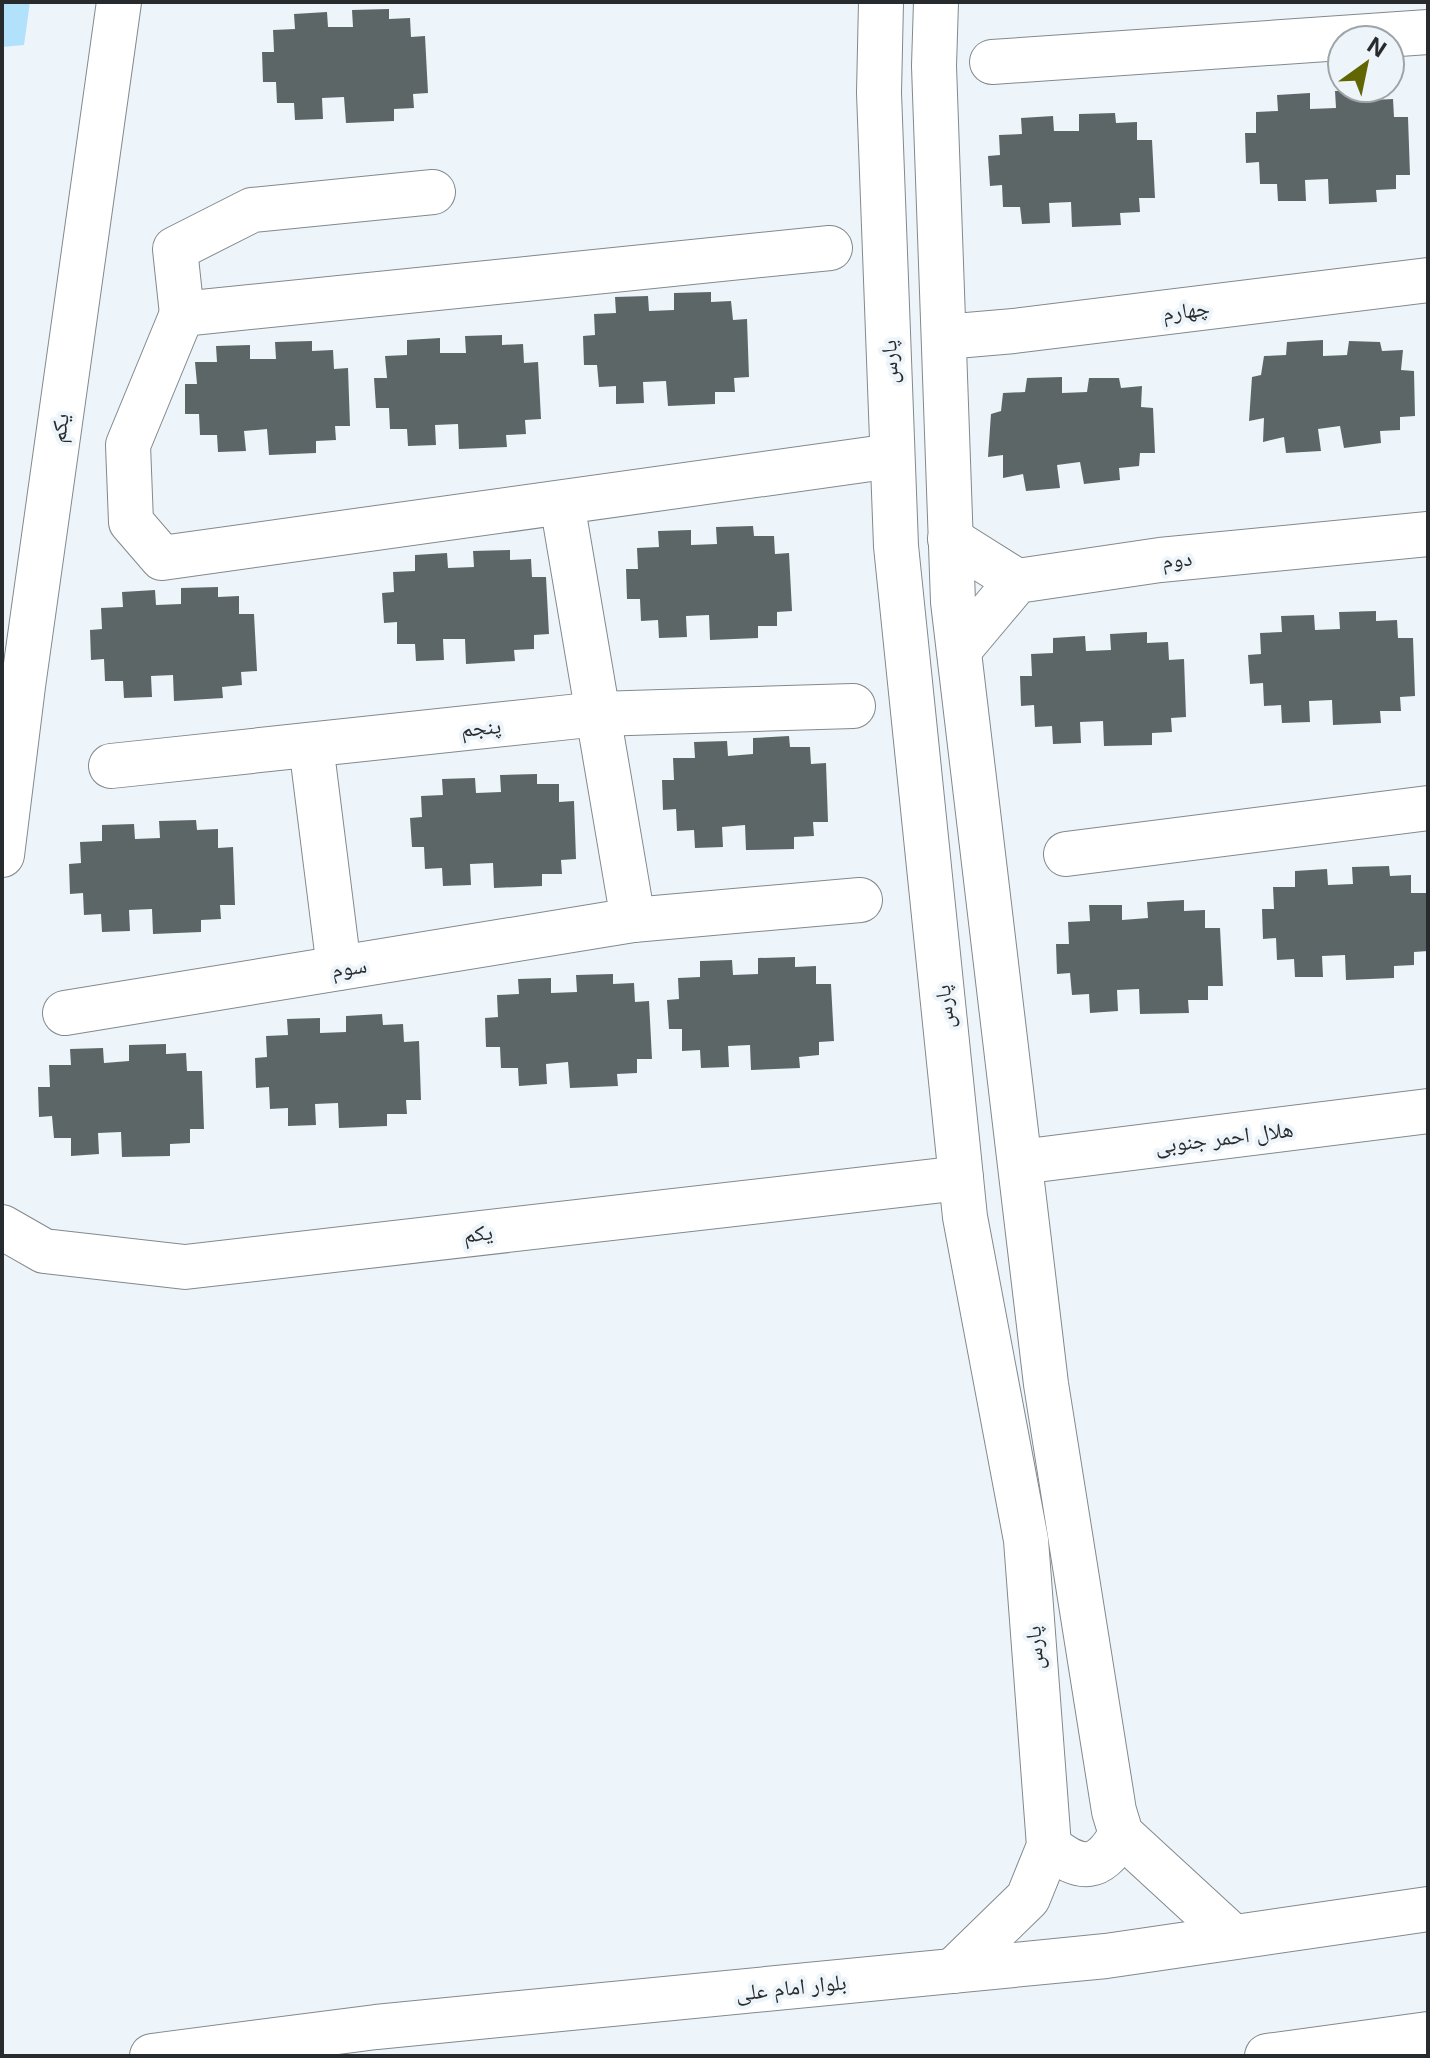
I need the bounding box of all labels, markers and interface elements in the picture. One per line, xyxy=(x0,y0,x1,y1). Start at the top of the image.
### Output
north arrow xyxy=(1326,24,1406,104)
text: N xyxy=(1363,32,1391,63)
street label: چهارم xyxy=(1161,294,1211,328)
street label: پارس xyxy=(875,340,904,384)
street label: یکم xyxy=(44,412,76,445)
street label: دوم xyxy=(1161,544,1194,575)
street label: پنجم xyxy=(460,712,503,744)
street label: سوم xyxy=(329,951,369,985)
street label: پارس xyxy=(929,984,960,1030)
street label: هلال احمر جنوبی xyxy=(1153,1116,1295,1159)
street label: یکم xyxy=(462,1218,494,1250)
street label: پارس xyxy=(1020,1625,1050,1671)
street label: بلوار امام علی xyxy=(734,1968,848,2008)

